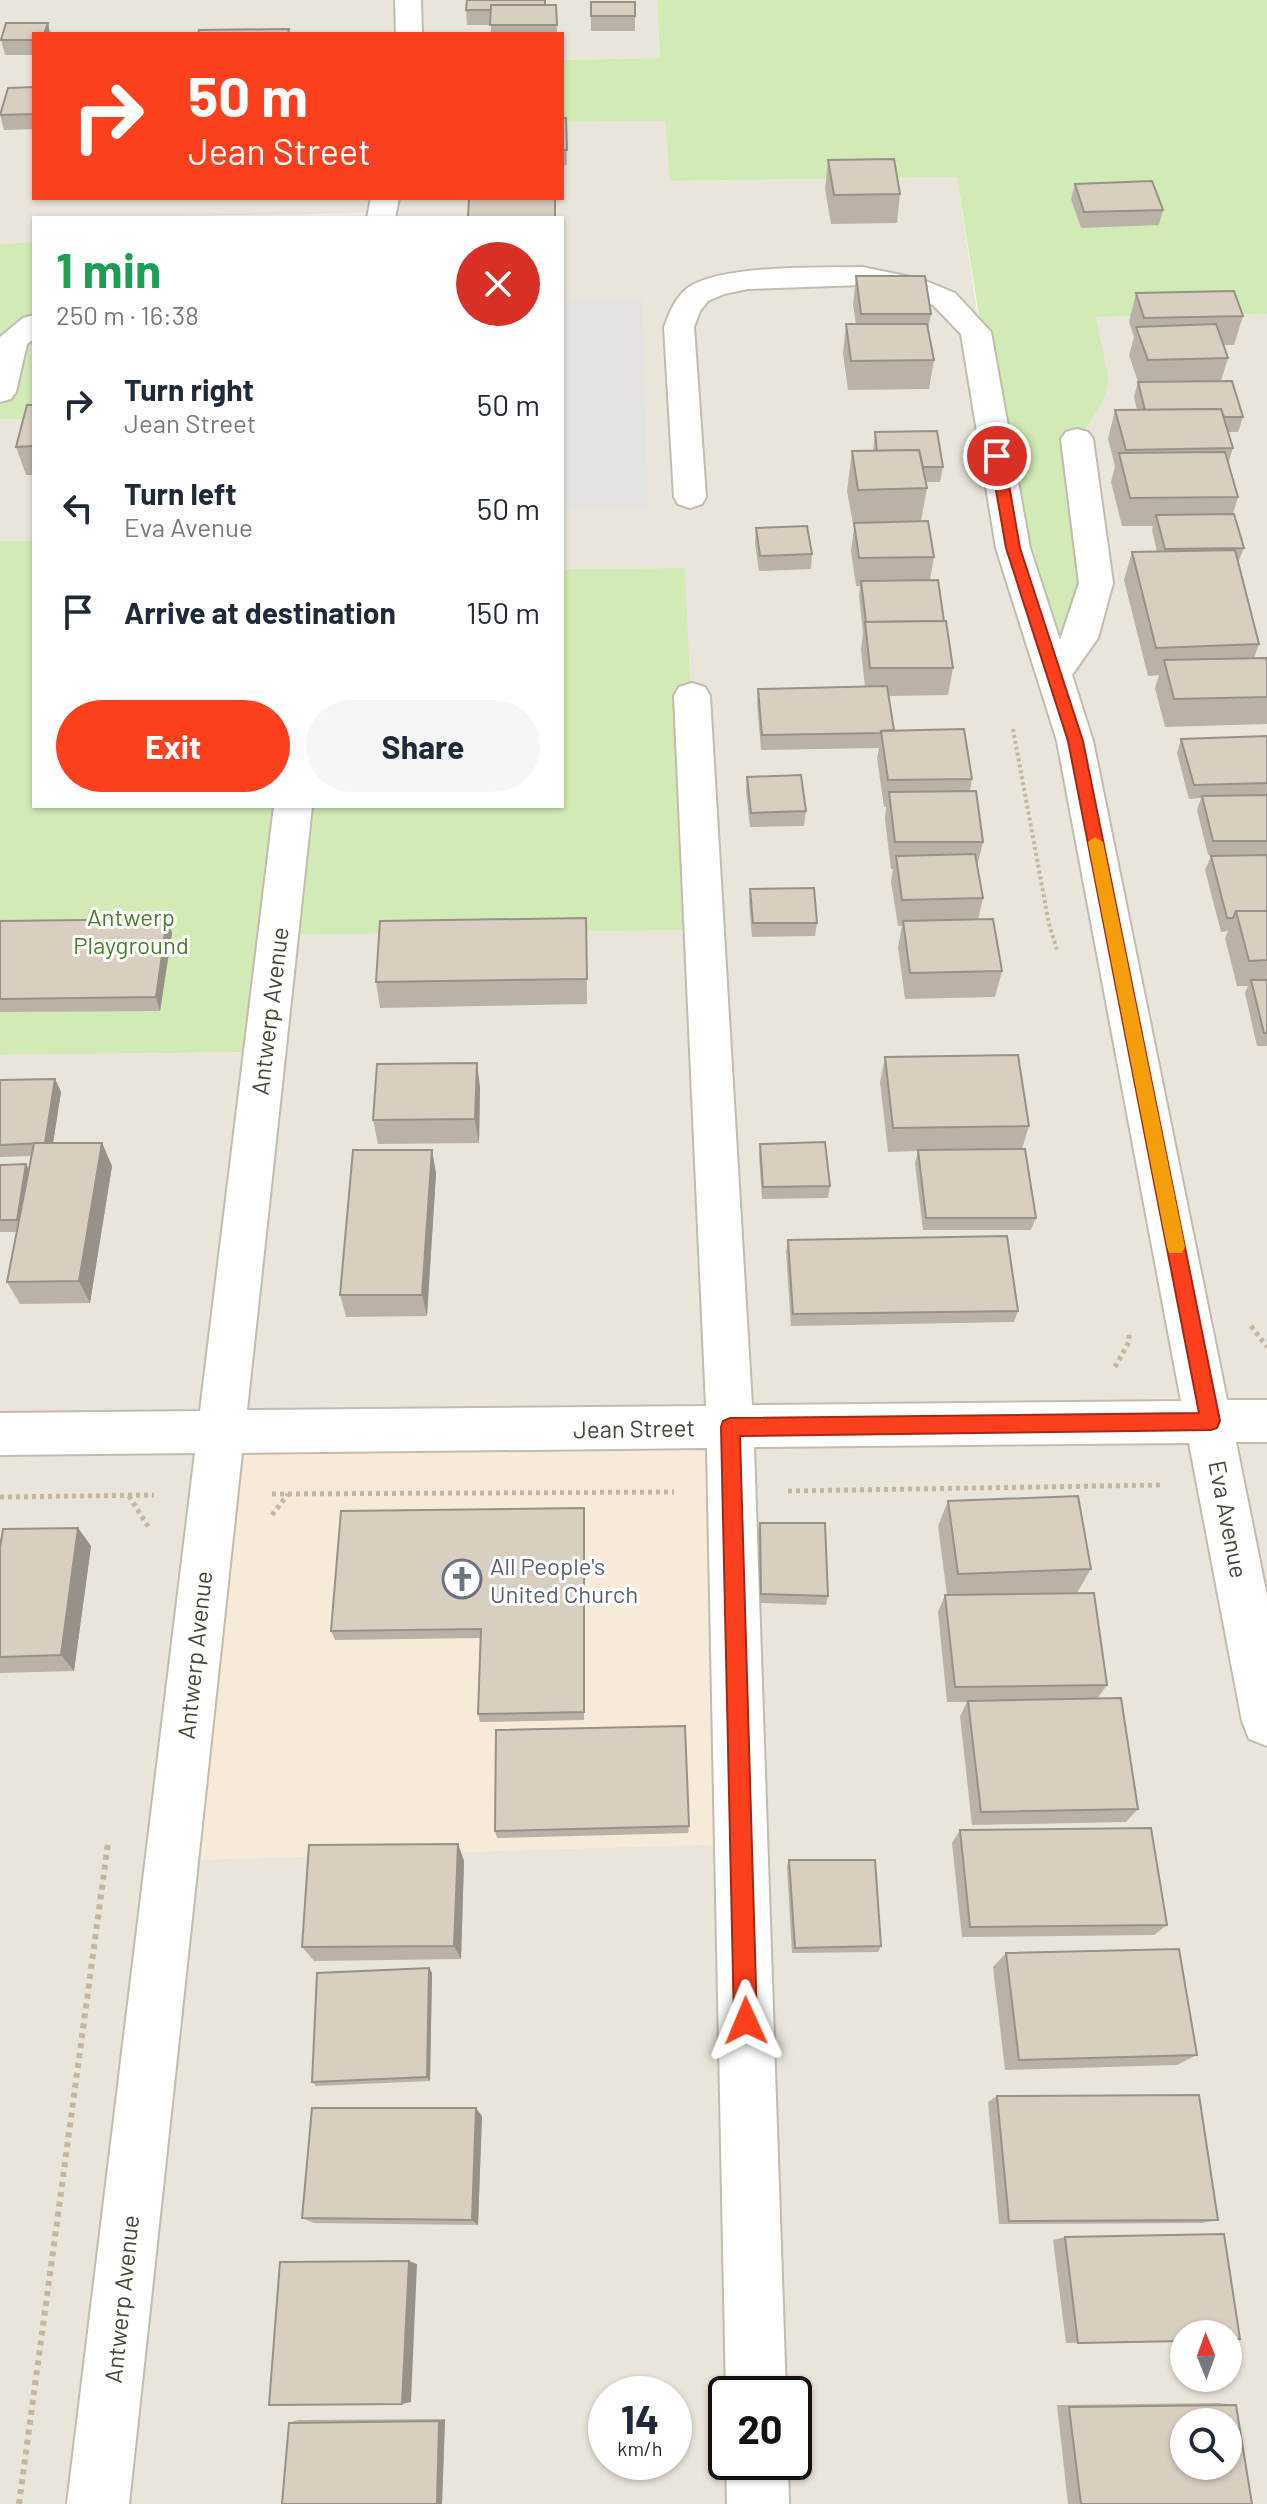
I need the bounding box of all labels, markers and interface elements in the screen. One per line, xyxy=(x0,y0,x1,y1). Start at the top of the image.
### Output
text: 50 m xyxy=(188,61,308,128)
icon: right xyxy=(56,64,160,168)
text: Jean Street xyxy=(188,129,371,172)
text: 1 min xyxy=(56,240,161,298)
button: close xyxy=(456,242,540,326)
text: 250 m · 16:38 xyxy=(56,299,199,330)
text: Turn right xyxy=(124,371,254,407)
icon: right xyxy=(56,382,100,426)
text: 50 m xyxy=(477,386,540,422)
text: Jean Street xyxy=(124,407,256,438)
pin xyxy=(963,422,1031,490)
icon: arrive xyxy=(975,434,1019,478)
text: Turn left xyxy=(124,475,237,511)
icon: left xyxy=(56,486,100,530)
text: 50 m xyxy=(477,490,540,526)
text: Eva Avenue xyxy=(124,511,253,542)
icon: arrive xyxy=(56,590,100,634)
text: Arrive at destination xyxy=(124,594,396,630)
text: 150 m xyxy=(466,594,540,630)
button: Exit xyxy=(56,700,290,792)
button: Share xyxy=(306,700,540,792)
park label: Antwerp Playground xyxy=(73,902,189,959)
street label: Antwerp Avenue xyxy=(244,925,294,1097)
street label: Jean Street xyxy=(573,1412,695,1444)
street label: Eva Avenue xyxy=(1203,1458,1255,1580)
place label: All People's United Church xyxy=(490,1551,638,1608)
church icon: All People's United Church xyxy=(441,1558,483,1600)
street label: Antwerp Avenue xyxy=(171,1569,217,1741)
position arrow xyxy=(704,1979,788,2063)
street label: Antwerp Avenue xyxy=(98,2213,144,2385)
north arrow xyxy=(1170,2320,1242,2392)
map controls xyxy=(1170,2320,1242,2480)
speed limit sign: 20 xyxy=(708,2376,812,2480)
text: 14 xyxy=(621,2394,659,2442)
button: search xyxy=(1170,2408,1242,2480)
text: km/h xyxy=(617,2436,663,2460)

